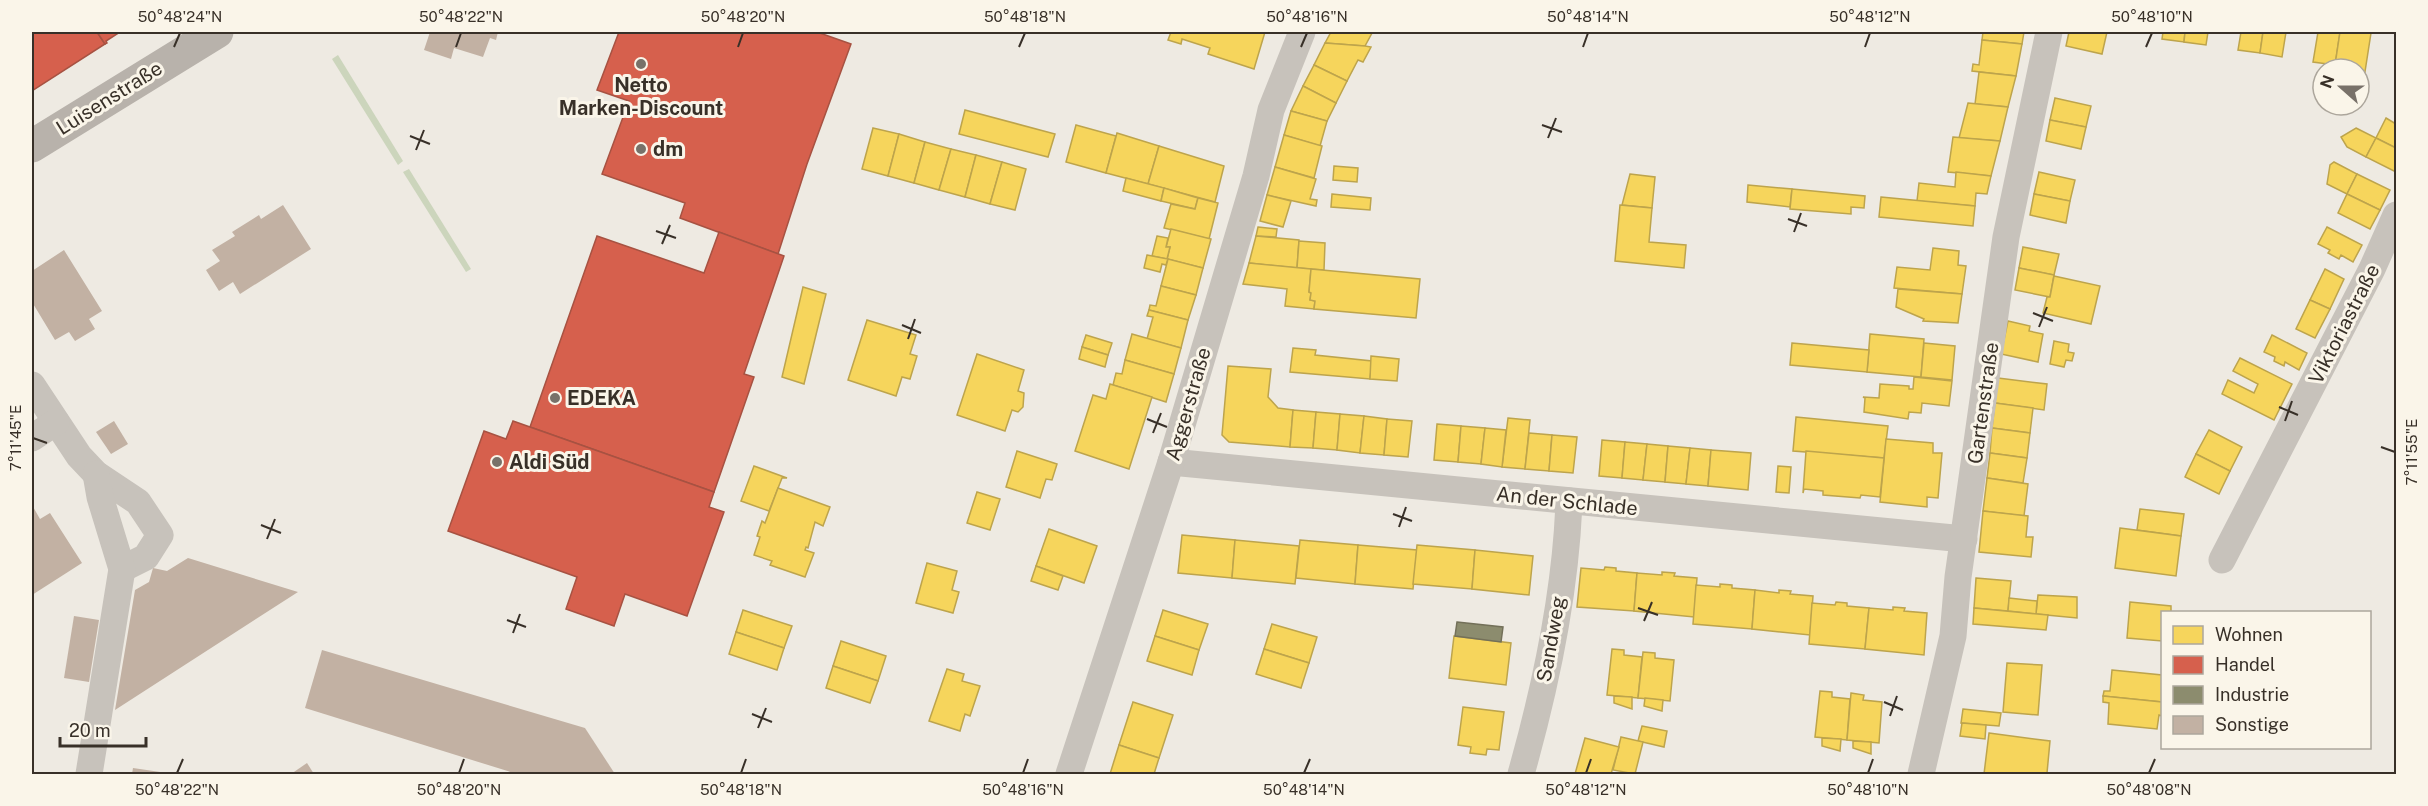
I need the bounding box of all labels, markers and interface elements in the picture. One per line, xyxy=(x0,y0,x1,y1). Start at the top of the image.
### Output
text: 50°48'24"N xyxy=(138,8,222,25)
text: 50°48'22"N xyxy=(419,8,503,25)
text: 50°48'20"N xyxy=(701,8,785,25)
text: 50°48'18"N xyxy=(984,8,1066,25)
text: 50°48'16"N xyxy=(1266,8,1348,25)
text: 50°48'14"N xyxy=(1547,8,1629,25)
text: 50°48'12"N xyxy=(1829,8,1911,25)
text: 50°48'10"N xyxy=(2111,8,2193,25)
street label: Luisenstraße xyxy=(52,56,166,140)
marker: Netto Marken-Discount xyxy=(634,57,648,71)
north arrow xyxy=(2311,57,2371,117)
place label: Netto Marken-Discount xyxy=(559,73,723,120)
text: N xyxy=(2316,73,2339,91)
place label: dm xyxy=(653,137,683,161)
marker: dm xyxy=(634,142,648,156)
street label: Viktoriastraße xyxy=(2303,260,2385,388)
street label: Gartenstraße xyxy=(1963,341,2003,465)
street label: Aggerstraße xyxy=(1160,345,1216,463)
place label: EDEKA xyxy=(567,386,636,410)
marker: EDEKA xyxy=(548,391,562,405)
text: 7°11'45"E xyxy=(7,405,24,471)
text: 7°11'55"E xyxy=(2403,419,2420,485)
place label: Aldi Süd xyxy=(509,450,590,474)
marker: Aldi Süd xyxy=(490,455,504,469)
street label: An der Schlade xyxy=(1495,482,1639,520)
street label: Sandweg xyxy=(1532,594,1570,684)
legend xyxy=(2161,611,2371,749)
text: Wohnen xyxy=(2215,624,2283,645)
text: Handel xyxy=(2215,654,2275,675)
text: Industrie xyxy=(2215,684,2289,705)
scale bar xyxy=(60,710,146,748)
text: Sonstige xyxy=(2215,714,2289,735)
text: 20 m xyxy=(69,720,111,741)
text: 50°48'22"N xyxy=(135,781,219,798)
text: 50°48'20"N xyxy=(417,781,501,798)
text: 50°48'18"N xyxy=(700,781,782,798)
text: 50°48'16"N xyxy=(982,781,1064,798)
text: 50°48'14"N xyxy=(1263,781,1345,798)
text: 50°48'12"N xyxy=(1545,781,1627,798)
text: 50°48'10"N xyxy=(1827,781,1909,798)
text: 50°48'08"N xyxy=(2106,781,2192,798)

